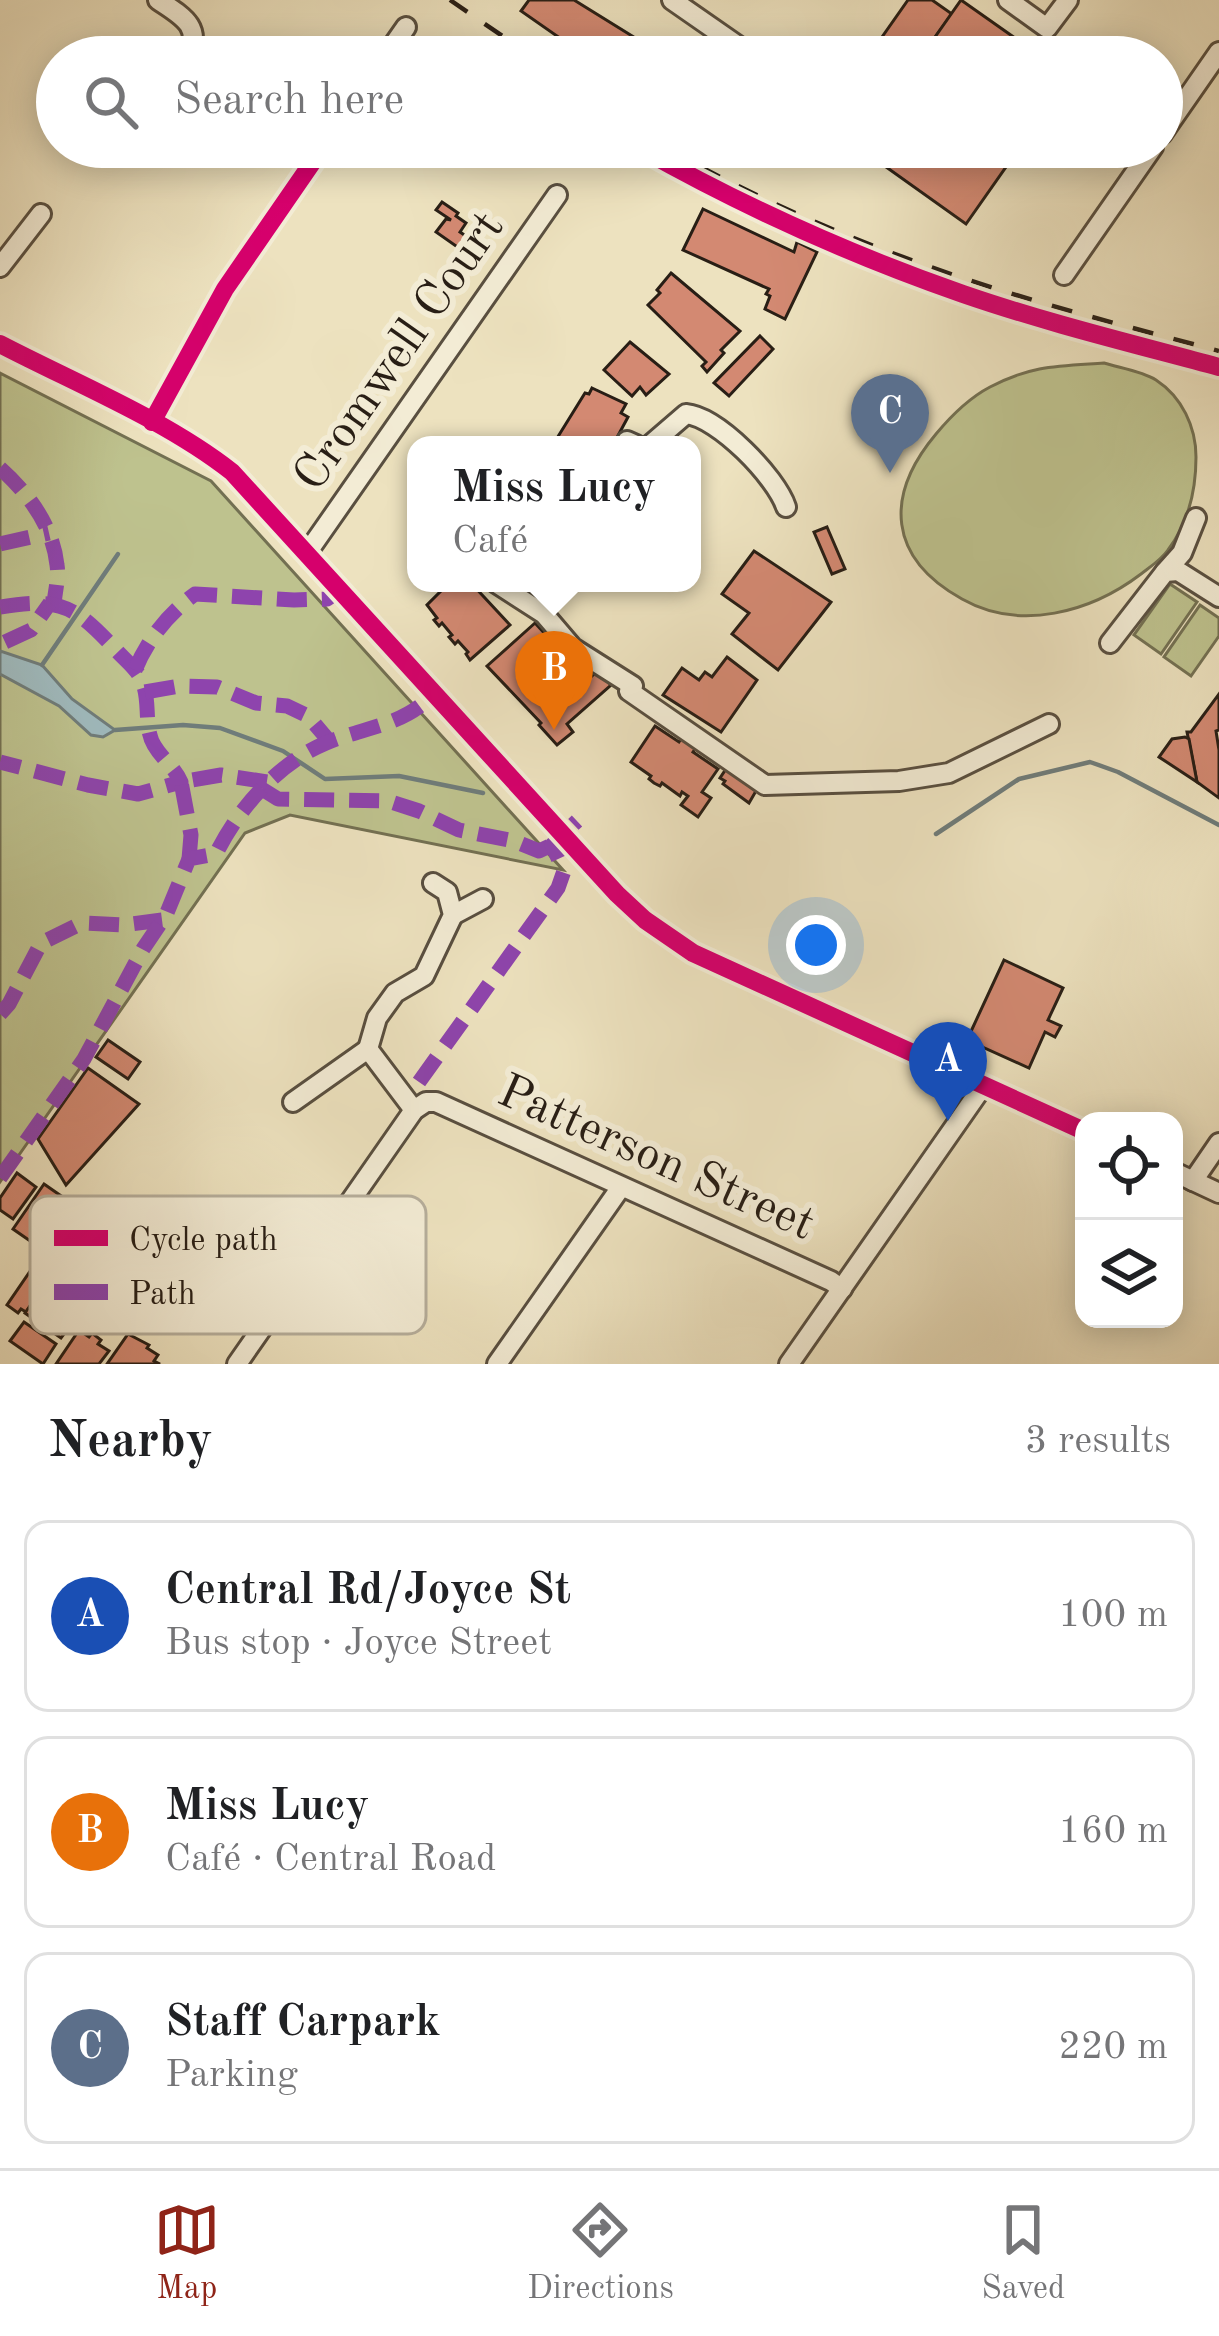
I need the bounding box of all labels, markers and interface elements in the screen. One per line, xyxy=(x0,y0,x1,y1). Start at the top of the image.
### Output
search box xyxy=(36,36,1183,168)
icon: search xyxy=(78,69,144,135)
text: Search here xyxy=(174,79,404,124)
street label: Cromwell Court xyxy=(286,204,514,500)
pin: C xyxy=(851,374,929,473)
popup xyxy=(407,436,701,592)
text: Miss Lucy xyxy=(452,467,656,512)
text: Café xyxy=(452,522,528,561)
pin: B xyxy=(515,631,593,730)
your location xyxy=(786,915,846,975)
pin: A xyxy=(909,1022,987,1121)
street label: Patterson Street xyxy=(491,1068,821,1250)
map controls xyxy=(1075,1112,1183,1328)
button: locate xyxy=(1075,1112,1183,1220)
legend xyxy=(30,1196,426,1334)
button: layers xyxy=(1075,1220,1183,1328)
text: Cycle path xyxy=(129,1225,278,1258)
text: Path xyxy=(129,1279,196,1312)
text: Nearby xyxy=(48,1417,213,1468)
text: 3 results xyxy=(1025,1422,1171,1461)
text: Central Rd/Joyce St xyxy=(165,1569,571,1614)
text: A xyxy=(75,1596,105,1635)
text: 100 m xyxy=(1058,1596,1168,1635)
text: Bus stop · Joyce Street xyxy=(165,1624,552,1663)
text: Miss Lucy xyxy=(165,1785,369,1830)
text: B xyxy=(76,1812,104,1851)
text: 160 m xyxy=(1058,1812,1168,1851)
text: Café · Central Road xyxy=(165,1840,496,1879)
text: Staff Carpark xyxy=(165,2001,440,2046)
text: C xyxy=(77,2028,103,2067)
text: 220 m xyxy=(1058,2028,1168,2067)
text: Parking xyxy=(165,2056,298,2095)
tab: Map xyxy=(154,2197,220,2310)
tab: Directions xyxy=(527,2197,674,2310)
tab: Saved xyxy=(981,2197,1065,2310)

